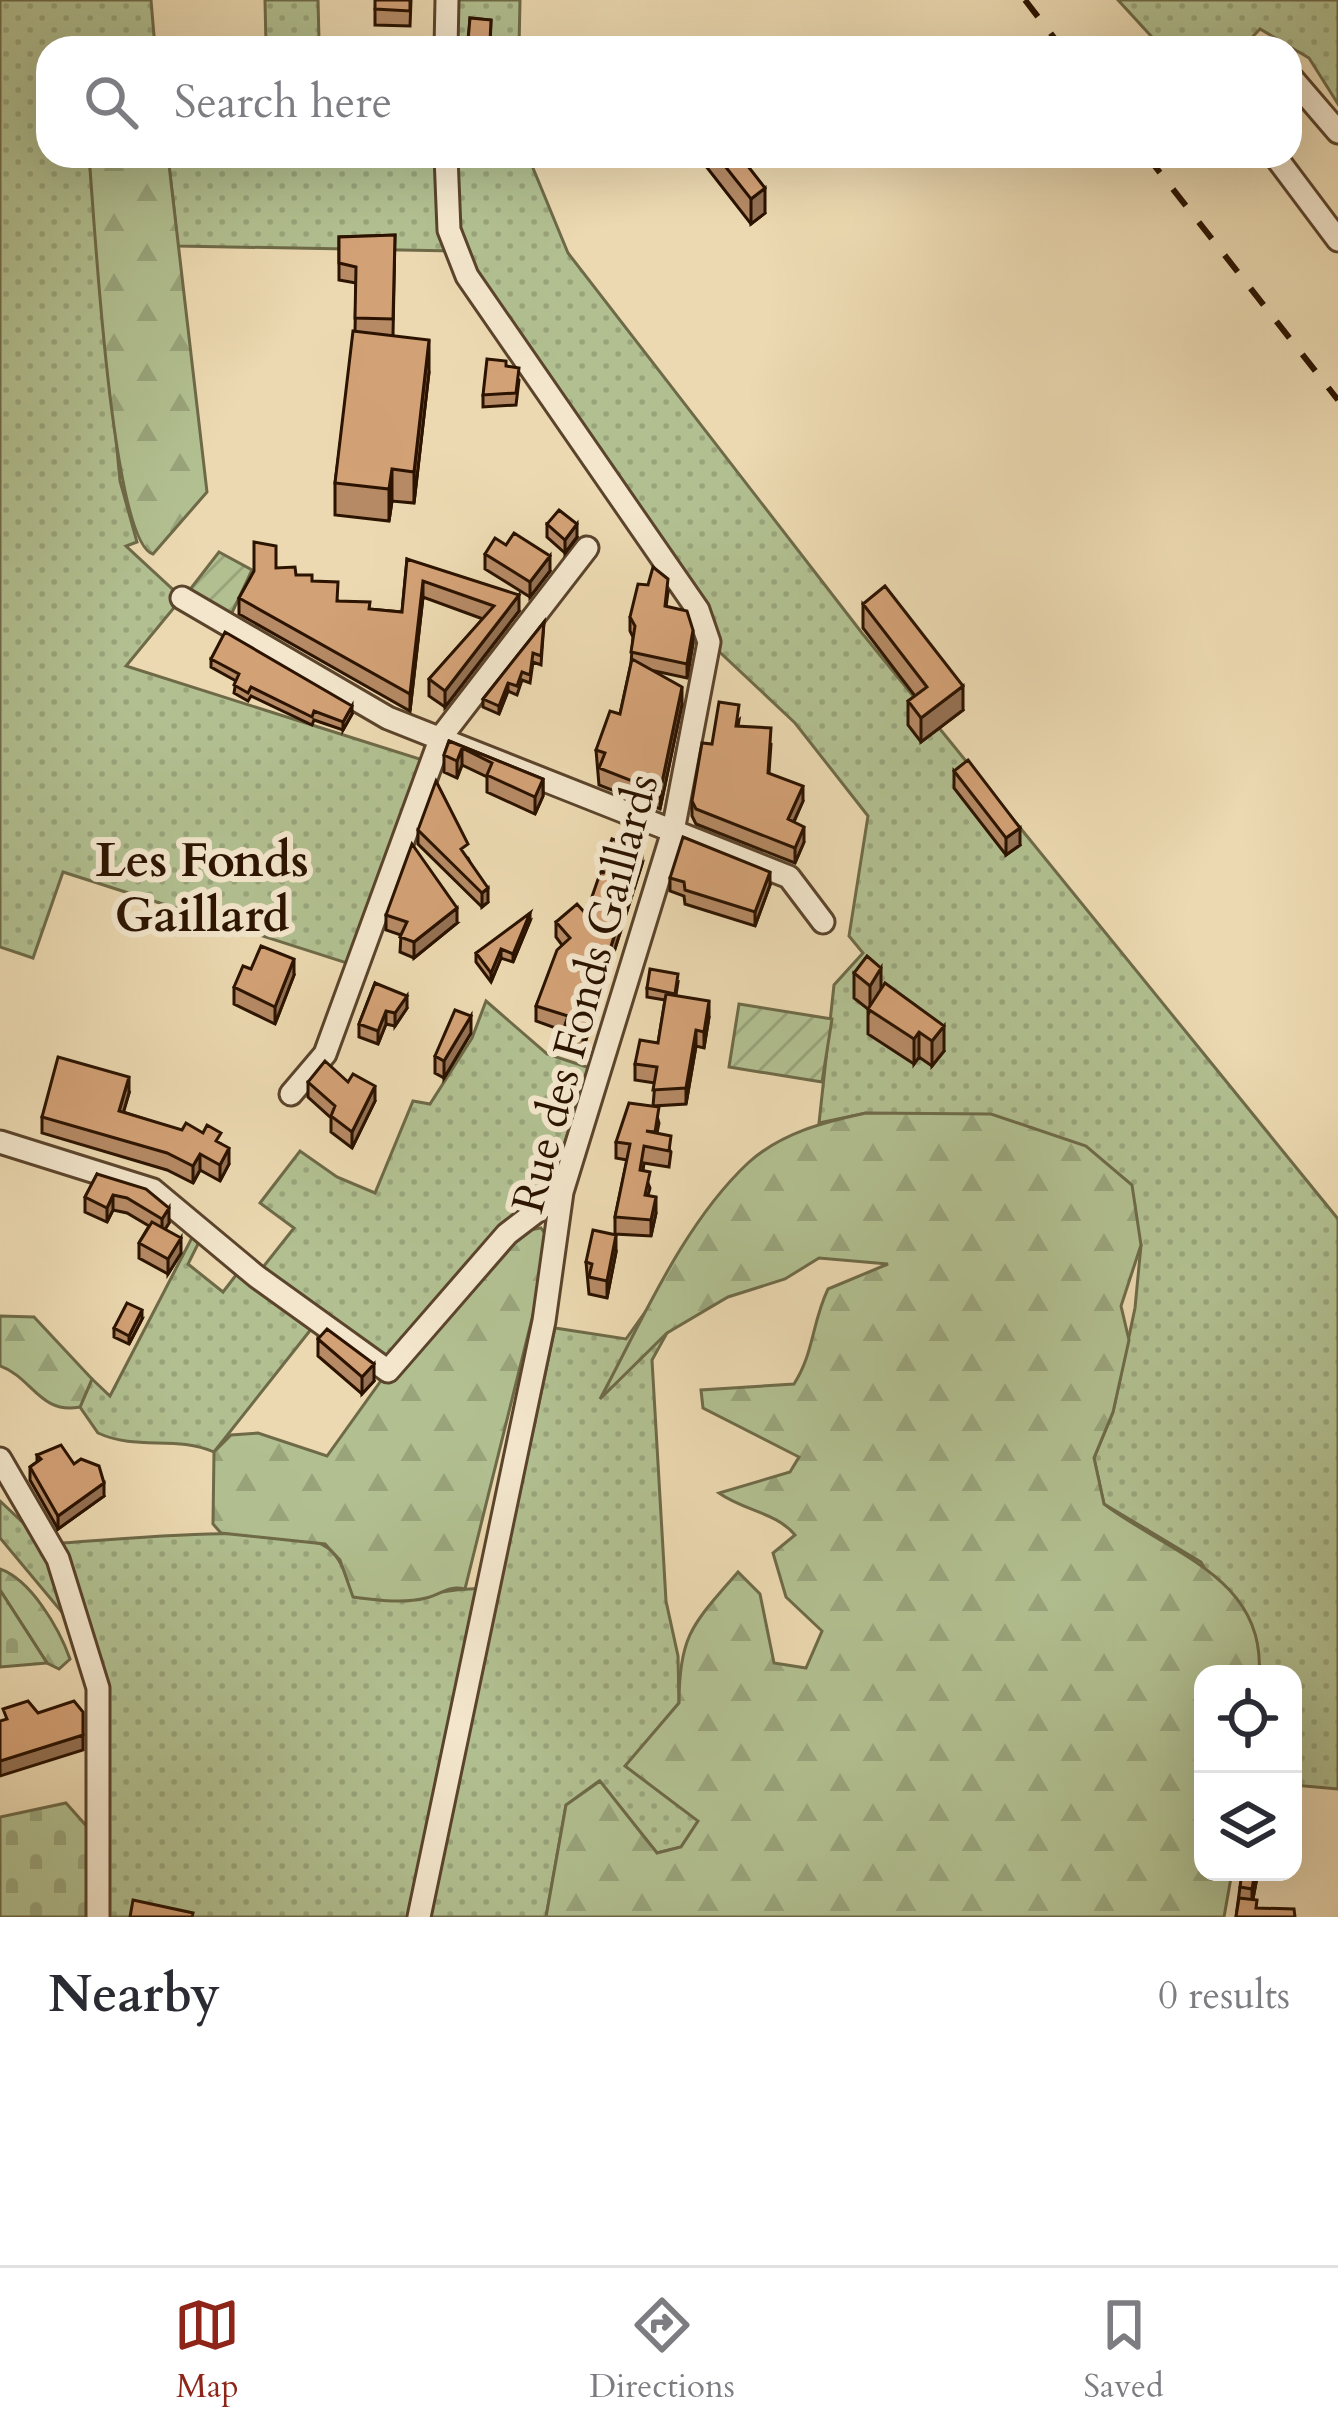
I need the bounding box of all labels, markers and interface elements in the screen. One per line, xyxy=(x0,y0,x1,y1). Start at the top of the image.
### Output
search box xyxy=(36,36,1302,168)
icon: search xyxy=(78,69,144,135)
text: Search here xyxy=(174,72,392,133)
street label: Rue des Fonds Gaillards xyxy=(497,767,673,1220)
district label: Les Fonds Gaillard xyxy=(95,828,309,948)
map controls xyxy=(1194,1665,1302,1881)
button: locate xyxy=(1194,1665,1302,1773)
button: layers xyxy=(1194,1773,1302,1881)
text: Nearby xyxy=(48,1960,220,2030)
text: 0 results xyxy=(1158,1969,1290,2022)
tab: Map xyxy=(174,2292,240,2409)
tab: Directions xyxy=(589,2292,735,2409)
tab: Saved xyxy=(1084,2292,1164,2409)

